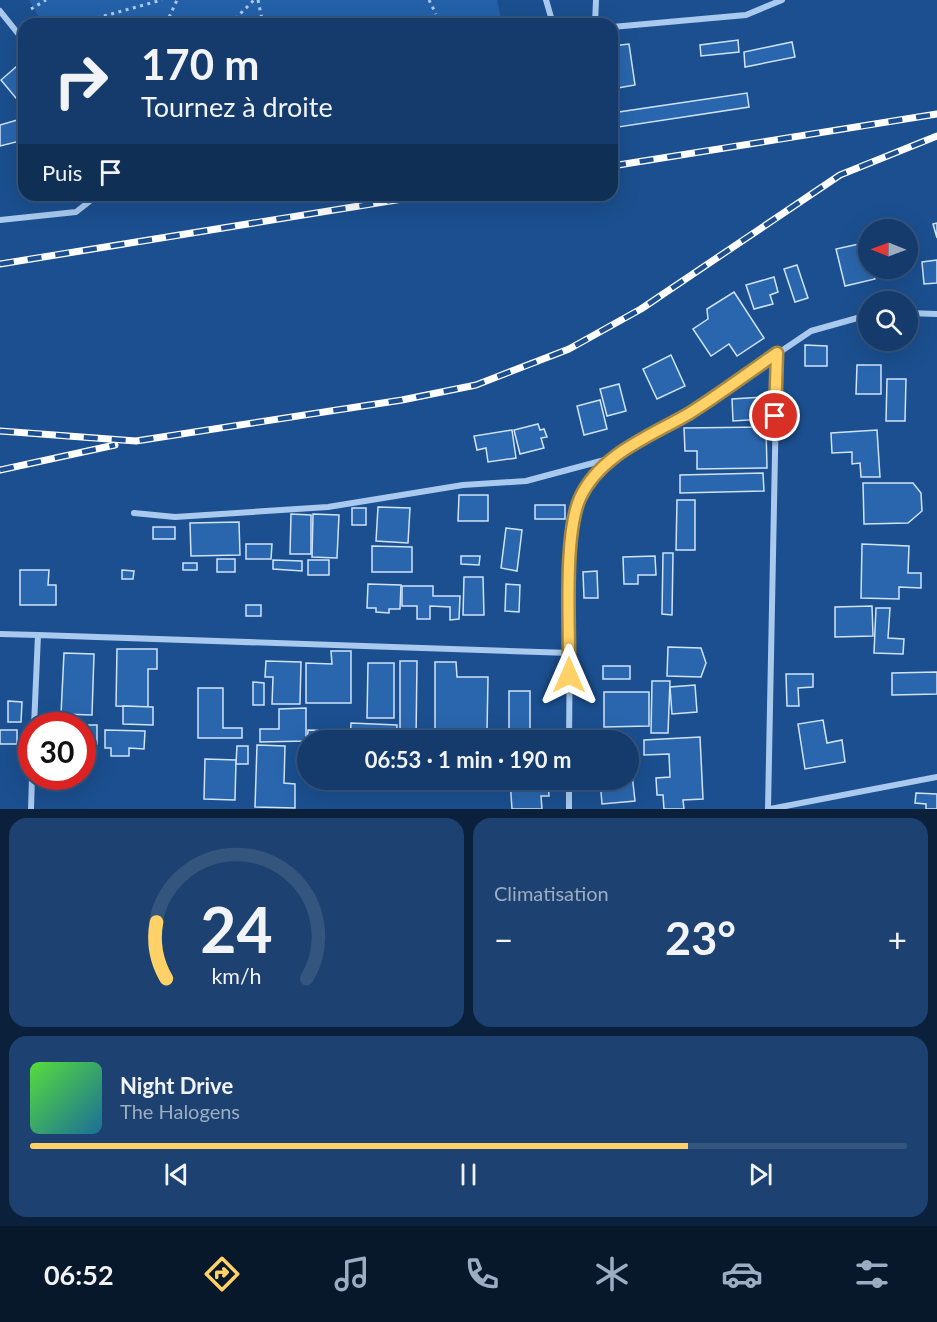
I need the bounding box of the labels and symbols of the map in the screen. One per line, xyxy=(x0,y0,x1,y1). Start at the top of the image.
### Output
north arrow xyxy=(858,219,918,279)
pin xyxy=(749,390,800,441)
position arrow xyxy=(537,643,601,707)
speed limit sign: 30 xyxy=(18,712,96,790)

